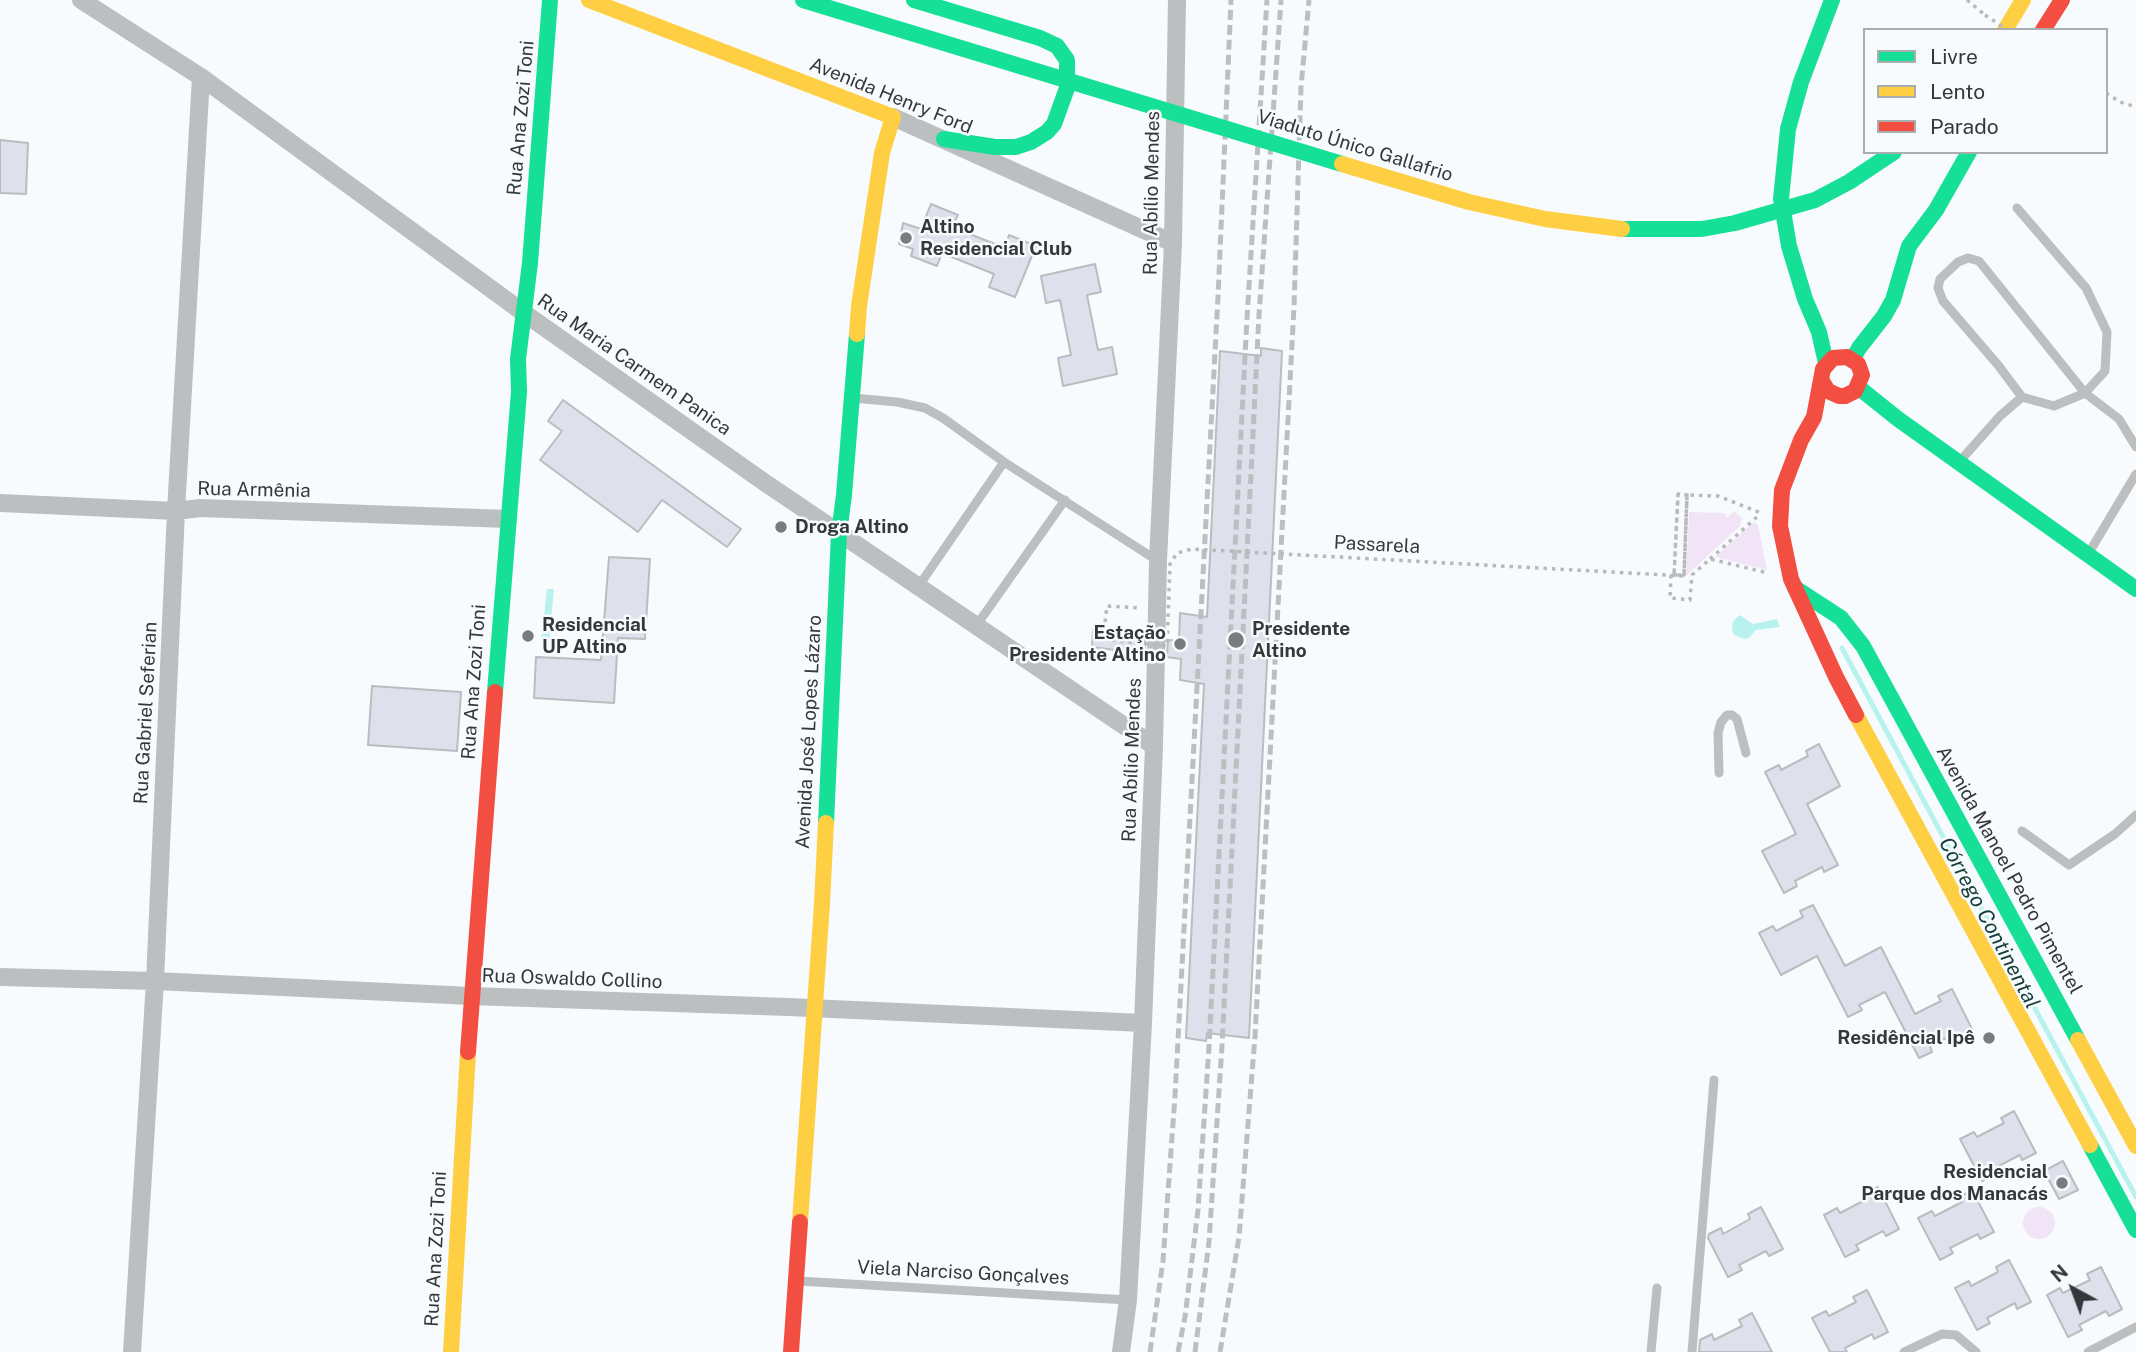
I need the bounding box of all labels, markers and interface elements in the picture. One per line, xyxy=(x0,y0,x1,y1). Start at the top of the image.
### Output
legend xyxy=(1863,28,2108,154)
street label: Rua Ana Zozi Toni xyxy=(503,40,539,196)
text: Livre xyxy=(1930,44,1978,69)
street label: Avenida Henry Ford xyxy=(806,53,976,139)
text: Lento xyxy=(1930,79,1985,104)
street label: Viaduto Único Gallafrio xyxy=(1254,105,1456,187)
street label: Rua Abílio Mendes xyxy=(1139,111,1165,275)
text: Parado xyxy=(1930,114,1999,139)
place label: Altino Residencial Club xyxy=(920,216,1072,260)
marker: Altino Residencial Club xyxy=(898,230,914,246)
street label: Rua Maria Carmem Panica xyxy=(533,289,735,441)
street label: Rua Armênia xyxy=(197,478,311,502)
place label: Droga Altino xyxy=(795,516,909,538)
marker: Droga Altino xyxy=(773,519,789,535)
street label: Passarela xyxy=(1333,531,1421,559)
street label: Rua Ana Zozi Toni xyxy=(457,604,491,760)
place label: Residencial UP Altino xyxy=(542,614,647,658)
street label: Avenida José Lopes Lázaro xyxy=(791,614,827,850)
place label: Presidente Altino xyxy=(1252,618,1350,662)
street label: Rua Gabriel Seferian xyxy=(130,621,162,805)
place label: Estação Presidente Altino xyxy=(1009,622,1166,666)
marker: Residencial UP Altino xyxy=(520,628,536,644)
marker: Presidente Altino xyxy=(1226,630,1246,650)
marker: Estação Presidente Altino xyxy=(1172,636,1188,652)
street label: Rua Abílio Mendes xyxy=(1118,678,1146,842)
street label: Avenida Manoel Pedro Pimentel xyxy=(1931,742,2087,998)
water label: Córrego Continental xyxy=(1933,833,2045,1013)
street label: Rua Oswaldo Collino xyxy=(481,964,663,994)
place label: Residêncial Ipê xyxy=(1837,1027,1975,1049)
marker: Residêncial Ipê xyxy=(1981,1030,1997,1046)
place label: Residencial Parque dos Manacás xyxy=(1861,1161,2048,1205)
street label: Rua Ana Zozi Toni xyxy=(421,1171,451,1327)
marker: Residencial Parque dos Manacás xyxy=(2054,1175,2070,1191)
north arrow xyxy=(2038,1254,2108,1324)
street label: Viela Narciso Gonçalves xyxy=(856,1256,1070,1290)
text: N xyxy=(2046,1260,2072,1286)

